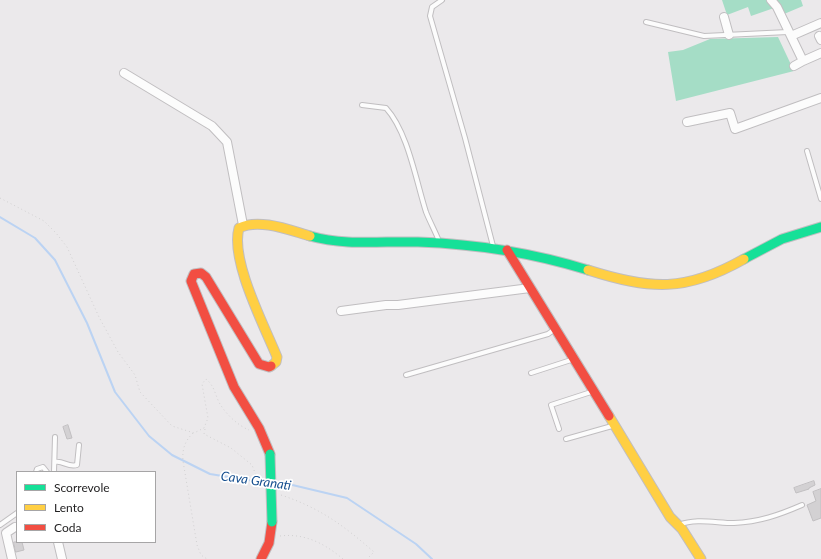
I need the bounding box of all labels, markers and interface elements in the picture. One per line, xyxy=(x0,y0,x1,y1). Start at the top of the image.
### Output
water label: Cava Granati xyxy=(220,468,292,494)
legend xyxy=(16,471,156,543)
text: Scorrevole xyxy=(54,480,110,495)
text: Lento xyxy=(54,500,84,515)
text: Coda xyxy=(54,520,81,535)

